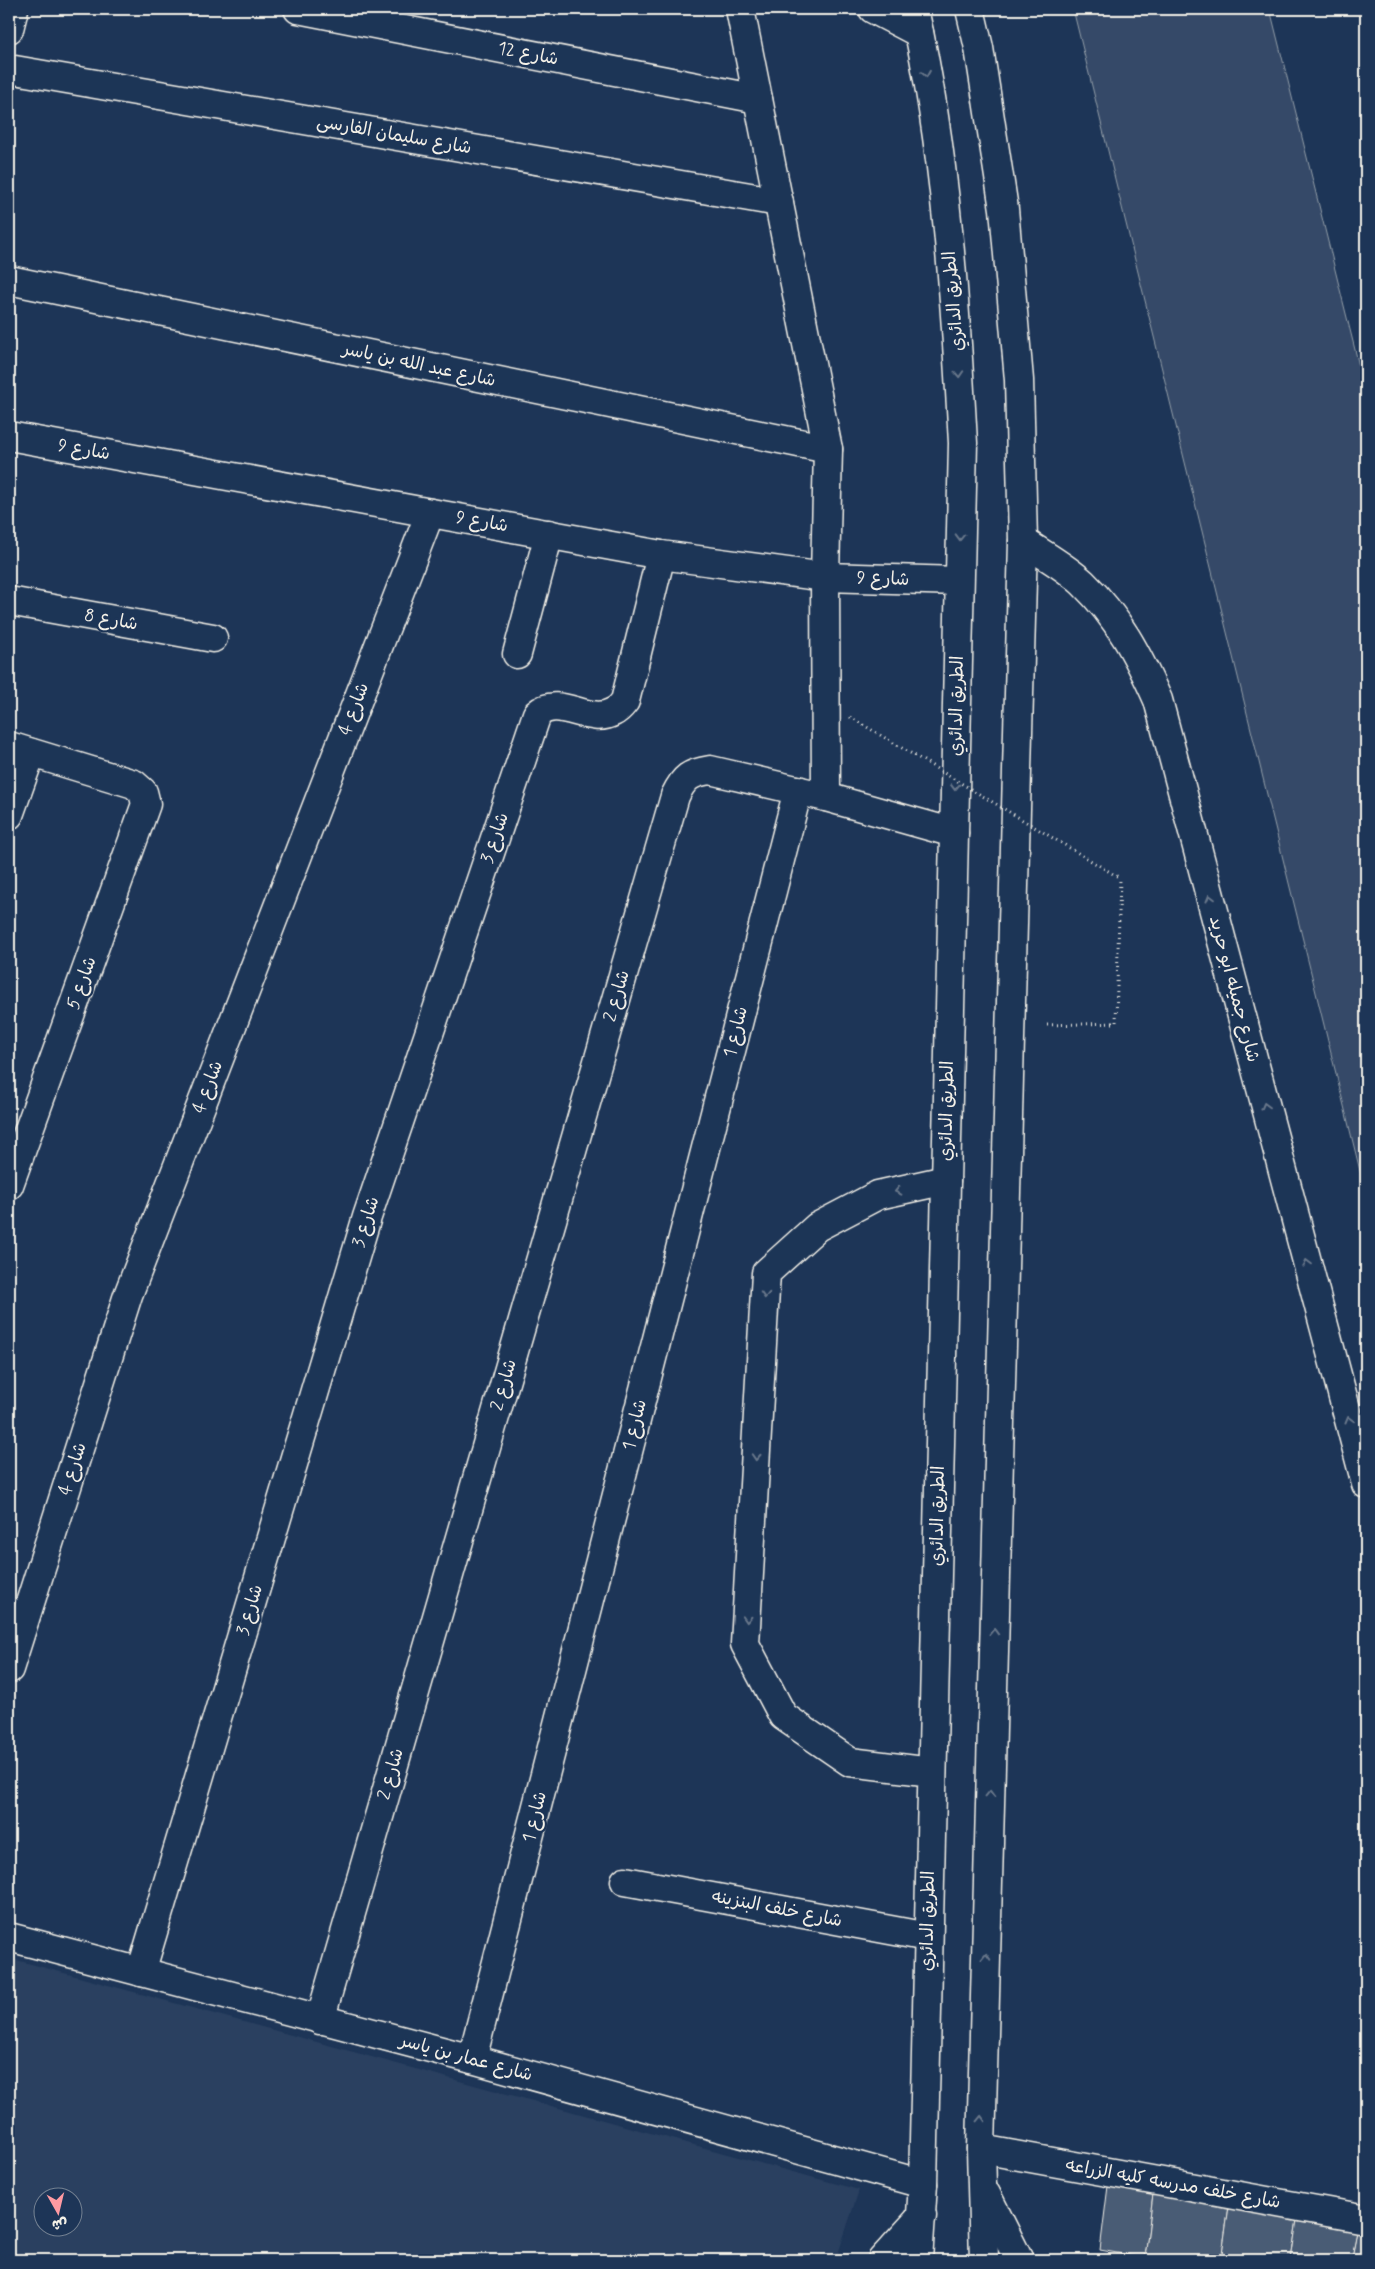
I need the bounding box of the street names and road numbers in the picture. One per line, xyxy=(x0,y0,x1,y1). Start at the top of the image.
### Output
street label: شارع 12 xyxy=(496,36,560,72)
street label: شارع سليمان الفارسى xyxy=(315,110,473,160)
street label: الطريق الدائري xyxy=(938,250,970,352)
street label: شارع عبد الله بن ياسر xyxy=(338,337,498,393)
street label: شارع 9 xyxy=(56,434,112,466)
street label: شارع 9 xyxy=(454,506,510,538)
street label: شارع 9 xyxy=(856,566,910,592)
street label: شارع 8 xyxy=(82,603,140,637)
street label: الطريق الدائري xyxy=(944,656,970,756)
street label: شارع 4 xyxy=(333,679,375,739)
street label: شارع 3 xyxy=(475,810,515,866)
street label: شارع جميله ابو حريد xyxy=(1203,913,1265,1065)
street label: شارع 5 xyxy=(61,953,103,1013)
street label: شارع 2 xyxy=(598,967,636,1025)
street label: شارع 1 xyxy=(718,1004,754,1060)
street label: شارع 4 xyxy=(187,1057,229,1117)
street label: الطريق الدائري xyxy=(934,1061,960,1161)
street label: شارع 3 xyxy=(347,1194,385,1250)
street label: شارع 2 xyxy=(485,1356,523,1414)
street label: شارع 1 xyxy=(617,1397,653,1453)
street label: شارع 4 xyxy=(53,1439,93,1499)
street label: الطريق الدائري xyxy=(925,1466,951,1566)
street label: شارع 3 xyxy=(231,1582,269,1638)
street label: شارع 2 xyxy=(372,1745,410,1803)
street label: شارع 1 xyxy=(517,1789,553,1845)
street label: الطريق الدائري xyxy=(915,1871,941,1971)
street label: شارع خلف البنزينه xyxy=(710,1885,844,1933)
street label: شارع عمار بن ياسر xyxy=(395,2028,535,2087)
street label: شارع خلف مدرسه كليه الزراعه xyxy=(1063,2153,1283,2215)

